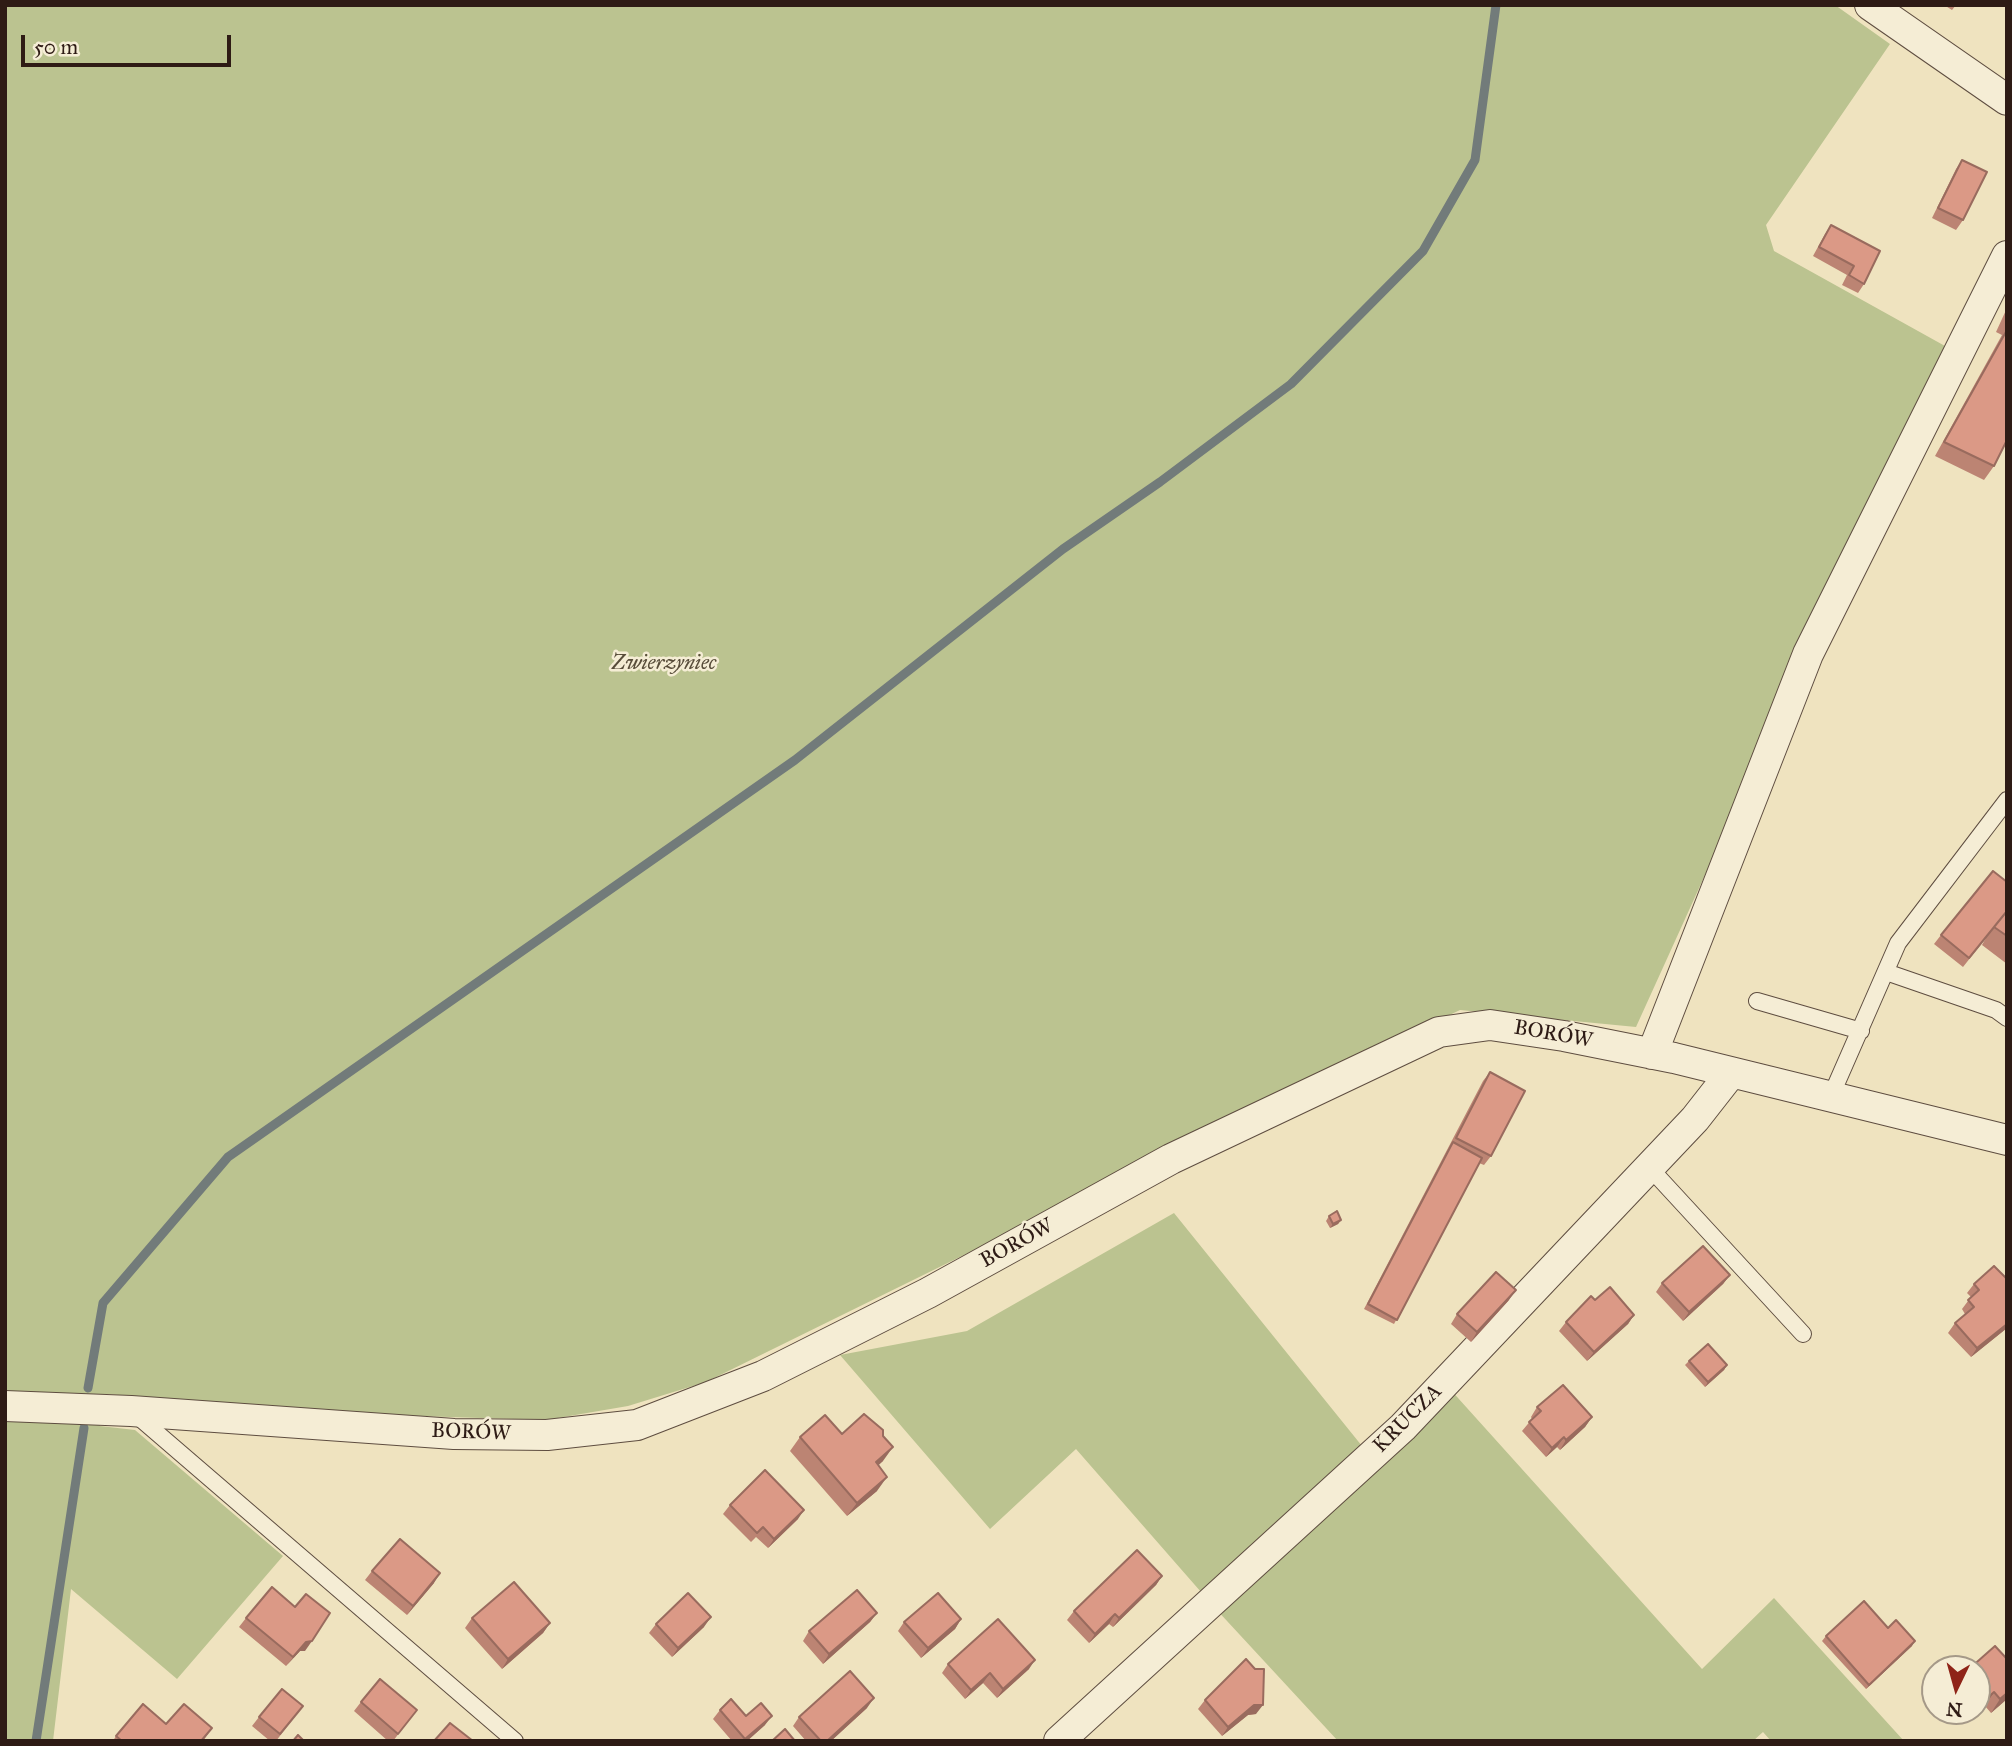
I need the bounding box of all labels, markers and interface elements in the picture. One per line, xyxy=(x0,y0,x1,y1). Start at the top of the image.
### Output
scale bar xyxy=(24,21,234,65)
text: 50 m xyxy=(34,34,78,60)
park label: Zwierzyniec xyxy=(612,651,716,677)
street label: BORÓW xyxy=(1512,1016,1594,1054)
street label: BORÓW xyxy=(976,1214,1058,1274)
street label: KRUCZA xyxy=(1368,1379,1448,1459)
street label: BORÓW xyxy=(431,1419,511,1447)
north arrow xyxy=(1921,1655,1991,1725)
text: N xyxy=(1945,1697,1963,1722)

